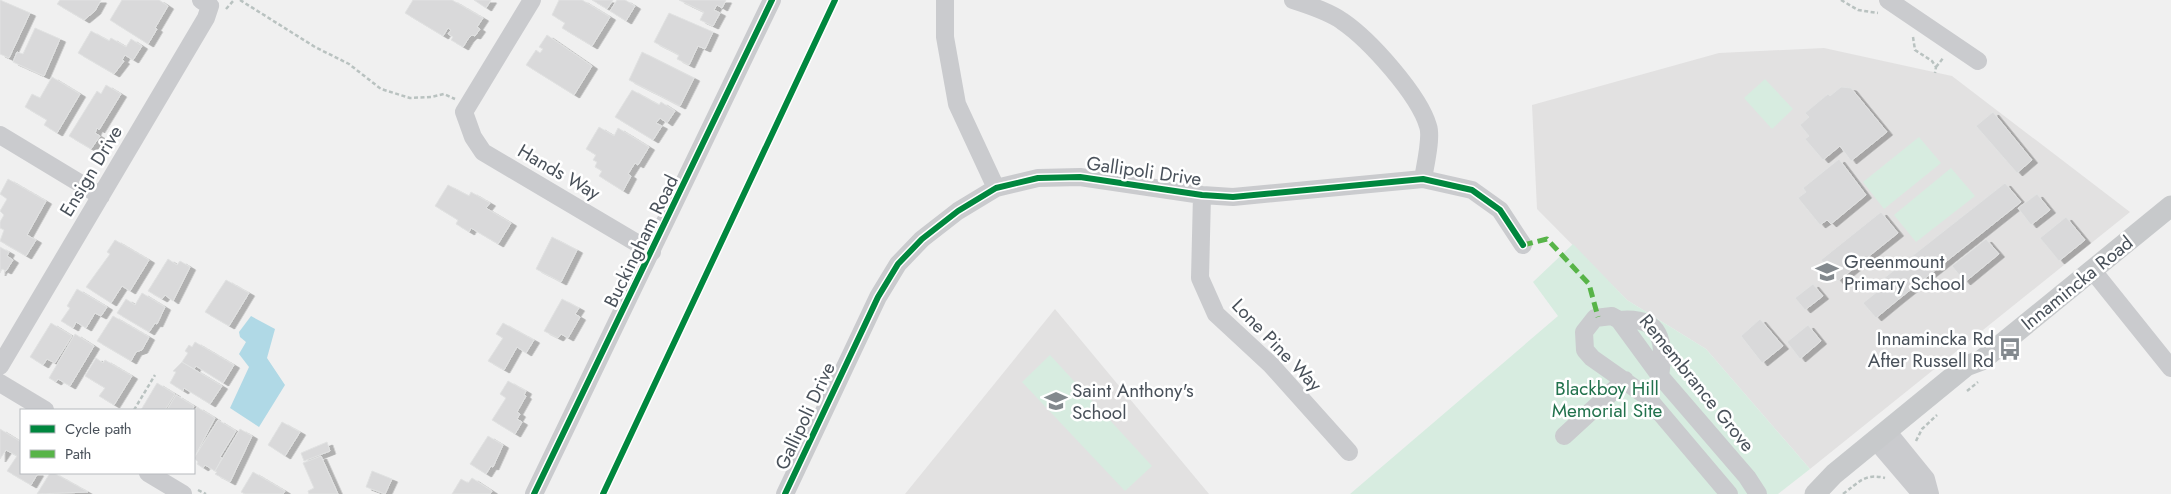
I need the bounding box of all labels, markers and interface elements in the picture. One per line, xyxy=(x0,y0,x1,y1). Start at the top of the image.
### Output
street label: Ensign Drive xyxy=(53,120,129,222)
street label: Hands Way xyxy=(513,138,606,207)
street label: Gallipoli Drive xyxy=(1085,150,1204,192)
street label: Buckingham Road xyxy=(597,170,685,312)
street label: Innamincka Road xyxy=(2015,229,2139,337)
place label: Greenmount Primary School xyxy=(1844,248,1965,297)
school or university icon: Greenmount Primary School xyxy=(1814,259,1840,285)
street label: Lone Pine Way xyxy=(1226,293,1329,398)
street label: Remembrance Grove xyxy=(1633,309,1761,458)
place label: Innamincka Rd After Russell Rd xyxy=(1868,325,1994,374)
bus stop icon: Innamincka Rd After Russell Rd xyxy=(1997,336,2023,362)
street label: Gallipoli Drive xyxy=(768,358,842,474)
park label: Blackboy Hill Memorial Site xyxy=(1552,375,1663,424)
place label: Saint Anthony's School xyxy=(1072,377,1194,426)
school or university icon: Saint Anthony's School xyxy=(1043,388,1069,414)
legend xyxy=(20,409,195,474)
text: Cycle path xyxy=(65,418,132,440)
text: Path xyxy=(65,443,91,465)

